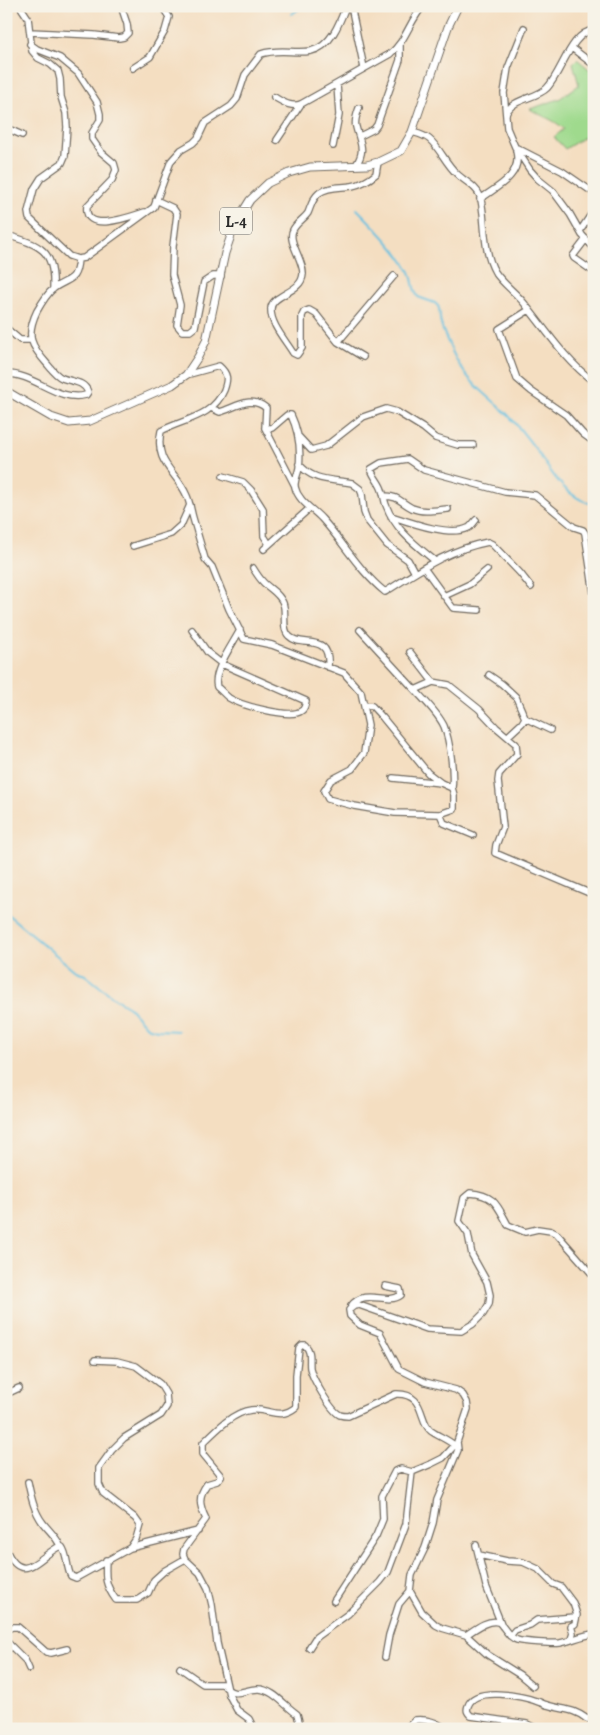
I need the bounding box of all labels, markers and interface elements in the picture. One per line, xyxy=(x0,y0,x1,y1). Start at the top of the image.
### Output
road number: L-4 xyxy=(220,208,252,235)

